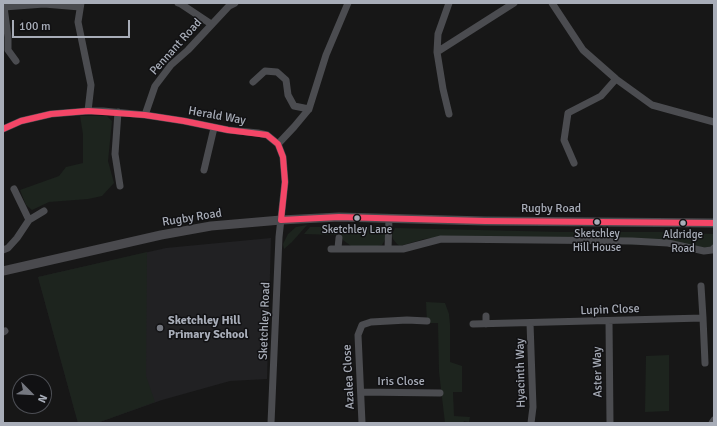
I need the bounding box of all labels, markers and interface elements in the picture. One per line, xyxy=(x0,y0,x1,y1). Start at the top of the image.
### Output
scale bar xyxy=(14,12,132,38)
street label: Pennant Road xyxy=(147,16,205,78)
text: 100 m xyxy=(19,19,51,34)
street label: Herald Way xyxy=(187,104,247,128)
street label: Rugby Road xyxy=(521,202,581,216)
street label: Rugby Road xyxy=(161,206,223,230)
marker: Sketchley Lane xyxy=(352,213,362,223)
marker: Sketchley Hill House xyxy=(592,217,602,227)
marker: Aldridge Road xyxy=(678,218,688,228)
place label: Sketchley Lane xyxy=(322,223,392,237)
place label: Sketchley Hill House xyxy=(573,227,621,253)
place label: Aldridge Road xyxy=(663,228,703,254)
street label: Sketchley Road xyxy=(256,282,274,360)
street label: Lupin Close xyxy=(580,302,640,318)
place label: Sketchley Hill Primary School xyxy=(168,314,248,342)
marker: Sketchley Hill Primary School xyxy=(155,323,165,333)
street label: Hyacinth Way xyxy=(513,338,529,408)
street label: Azalea Close xyxy=(340,344,358,410)
street label: Aster Way xyxy=(590,346,606,398)
north arrow xyxy=(12,374,52,414)
street label: Iris Close xyxy=(377,375,425,389)
text: N xyxy=(35,393,50,405)

